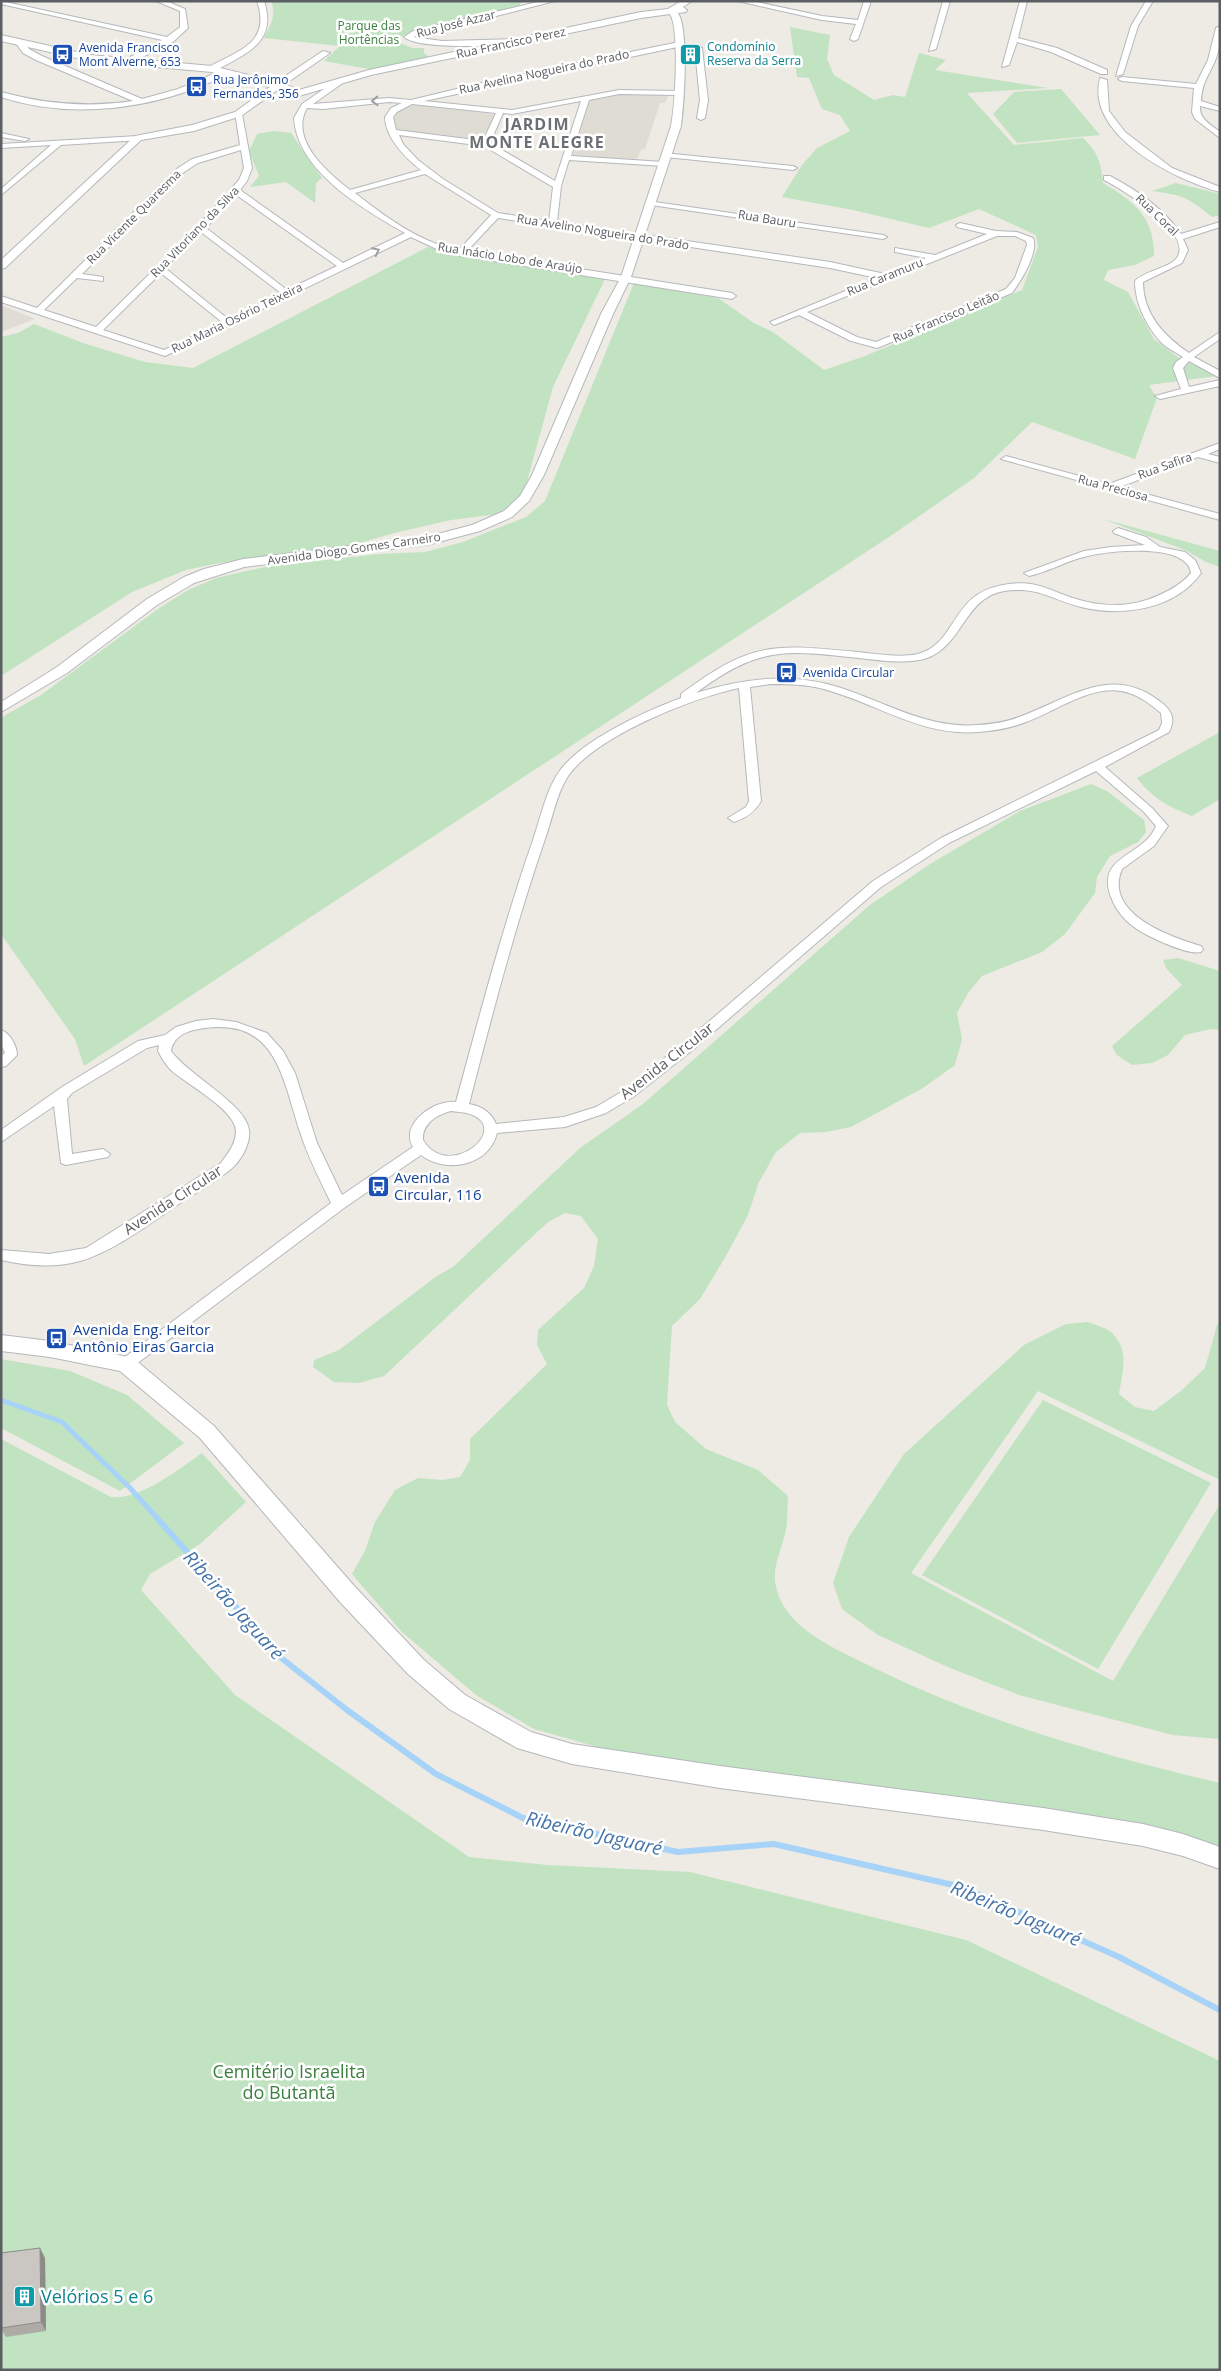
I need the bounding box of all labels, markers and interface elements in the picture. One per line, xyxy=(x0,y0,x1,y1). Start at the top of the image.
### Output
street label: Rua José Azzar xyxy=(415,5,497,42)
park label: Parque das Hortências xyxy=(337,17,401,48)
street label: Rua Francisco Perez xyxy=(455,23,568,62)
place label: Condomínio Reserva da Serra xyxy=(707,38,801,69)
place label: Avenida Francisco Mont Alverne, 653 xyxy=(79,39,181,70)
building icon: Condomínio Reserva da Serra xyxy=(679,42,703,66)
bus stop icon: Avenida Francisco Mont Alverne, 653 xyxy=(51,43,75,67)
street label: Rua Avelina Nogueira do Prado xyxy=(457,45,631,98)
place label: Rua Jerônimo Fernandes, 356 xyxy=(213,71,299,102)
bus stop icon: Rua Jerônimo Fernandes, 356 xyxy=(185,75,209,99)
one-way arrow xyxy=(371,95,379,106)
district label: JARDIM MONTE ALEGRE xyxy=(469,113,605,153)
street label: Rua Vicente Quaresma xyxy=(83,166,185,268)
street label: Rua Vitoriano da Silva xyxy=(147,182,243,281)
street label: Rua Coral xyxy=(1132,190,1183,239)
street label: Rua Bauru xyxy=(737,206,797,231)
street label: Rua Avelino Nogueira do Prado xyxy=(516,209,690,254)
street label: Rua Inácio Lobo de Araújo xyxy=(437,238,584,277)
one-way arrow xyxy=(371,246,380,257)
street label: Rua Caramuru xyxy=(844,253,926,300)
street label: Rua Maria Osório Teixeira xyxy=(168,278,305,357)
street label: Rua Francisco Leitão xyxy=(890,286,1002,347)
street label: Rua Safira xyxy=(1135,448,1194,483)
street label: Rua Preciosa xyxy=(1076,470,1150,505)
street label: Avenida Diogo Gomes Carneiro xyxy=(266,528,442,569)
bus stop icon: Avenida Circular xyxy=(775,661,799,685)
place label: Avenida Circular xyxy=(803,664,894,681)
street label: Avenida Circular xyxy=(615,1017,717,1103)
street label: Avenida Circular xyxy=(119,1160,226,1239)
place label: Avenida Circular, 116 xyxy=(394,1167,482,1204)
bus stop icon: Avenida Circular, 116 xyxy=(366,1175,390,1199)
place label: Avenida Eng. Heitor Antônio Eiras Garcia xyxy=(73,1319,214,1356)
bus stop icon: Avenida Eng. Heitor Antônio Eiras Garcia xyxy=(45,1327,69,1351)
water label: Ribeirão Jaguaré xyxy=(178,1545,291,1666)
water label: Ribeirão Jaguaré xyxy=(523,1805,665,1861)
water label: Ribeirão Jaguaré xyxy=(947,1874,1086,1952)
park label: Cemitério Israelita do Butantã xyxy=(212,2059,366,2104)
place label: Velórios 5 e 6 xyxy=(41,2284,153,2308)
building icon: Velórios 5 e 6 xyxy=(13,2285,37,2309)

